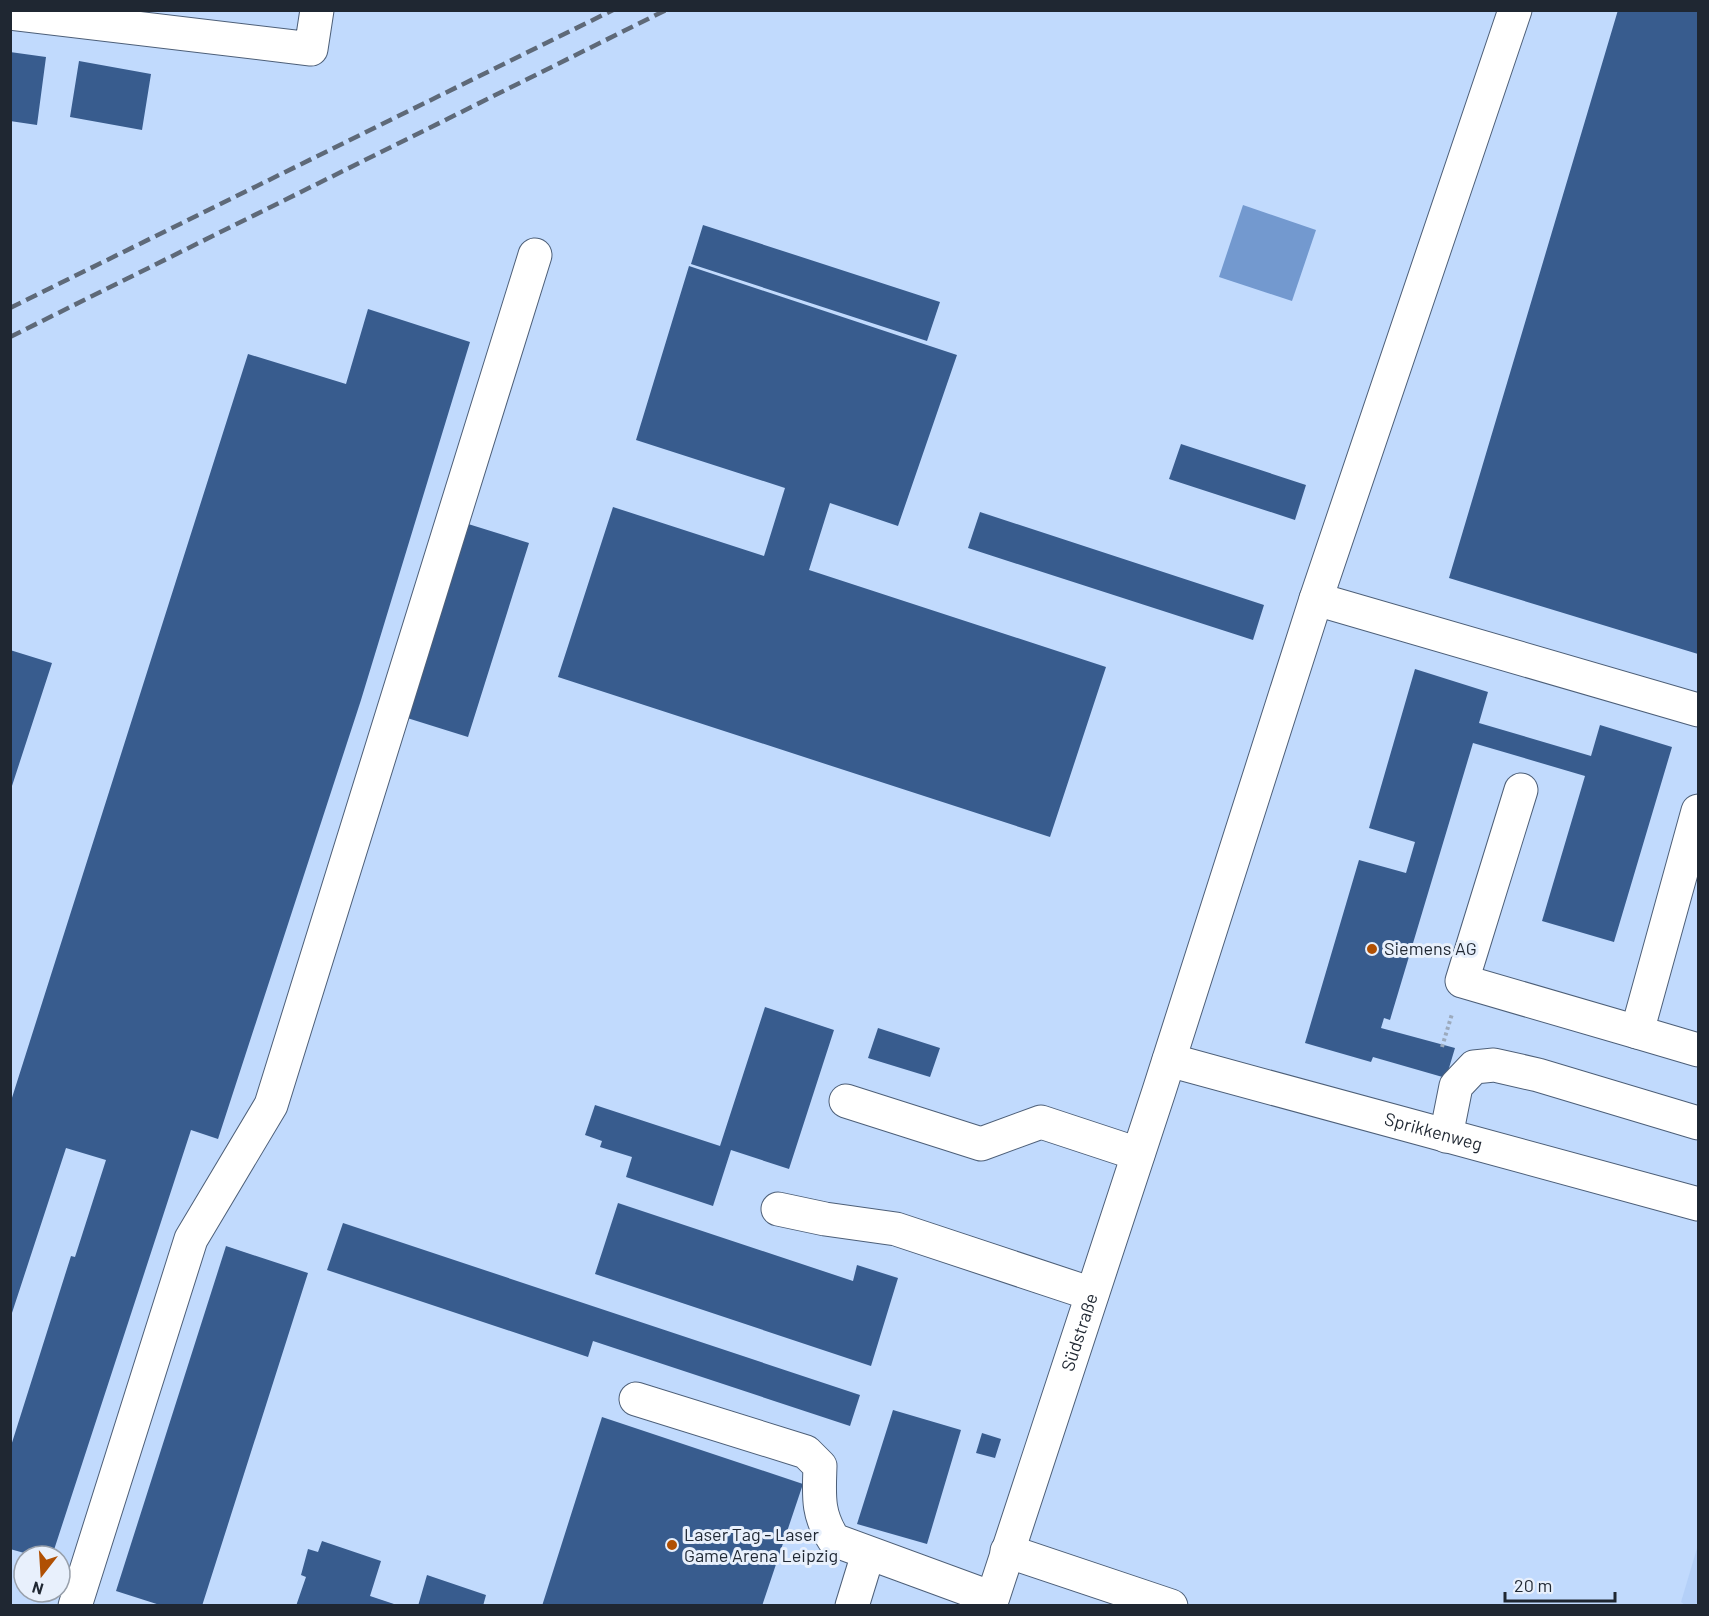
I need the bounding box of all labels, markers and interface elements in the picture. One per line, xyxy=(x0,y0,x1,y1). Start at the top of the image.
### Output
place label: Siemens AG xyxy=(1384,937,1477,959)
marker: Siemens AG xyxy=(1365,942,1379,956)
street label: Sprikkenweg xyxy=(1382,1107,1485,1155)
street label: Südstraße xyxy=(1056,1290,1102,1374)
place label: Laser Tag - Laser Game Arena Leipzig xyxy=(684,1523,838,1566)
marker: Laser Tag - Laser Game Arena Leipzig xyxy=(665,1538,679,1552)
north arrow xyxy=(12,1544,72,1604)
scale bar xyxy=(1505,1565,1614,1603)
text: 20 m xyxy=(1514,1574,1552,1596)
text: N xyxy=(30,1578,45,1599)

